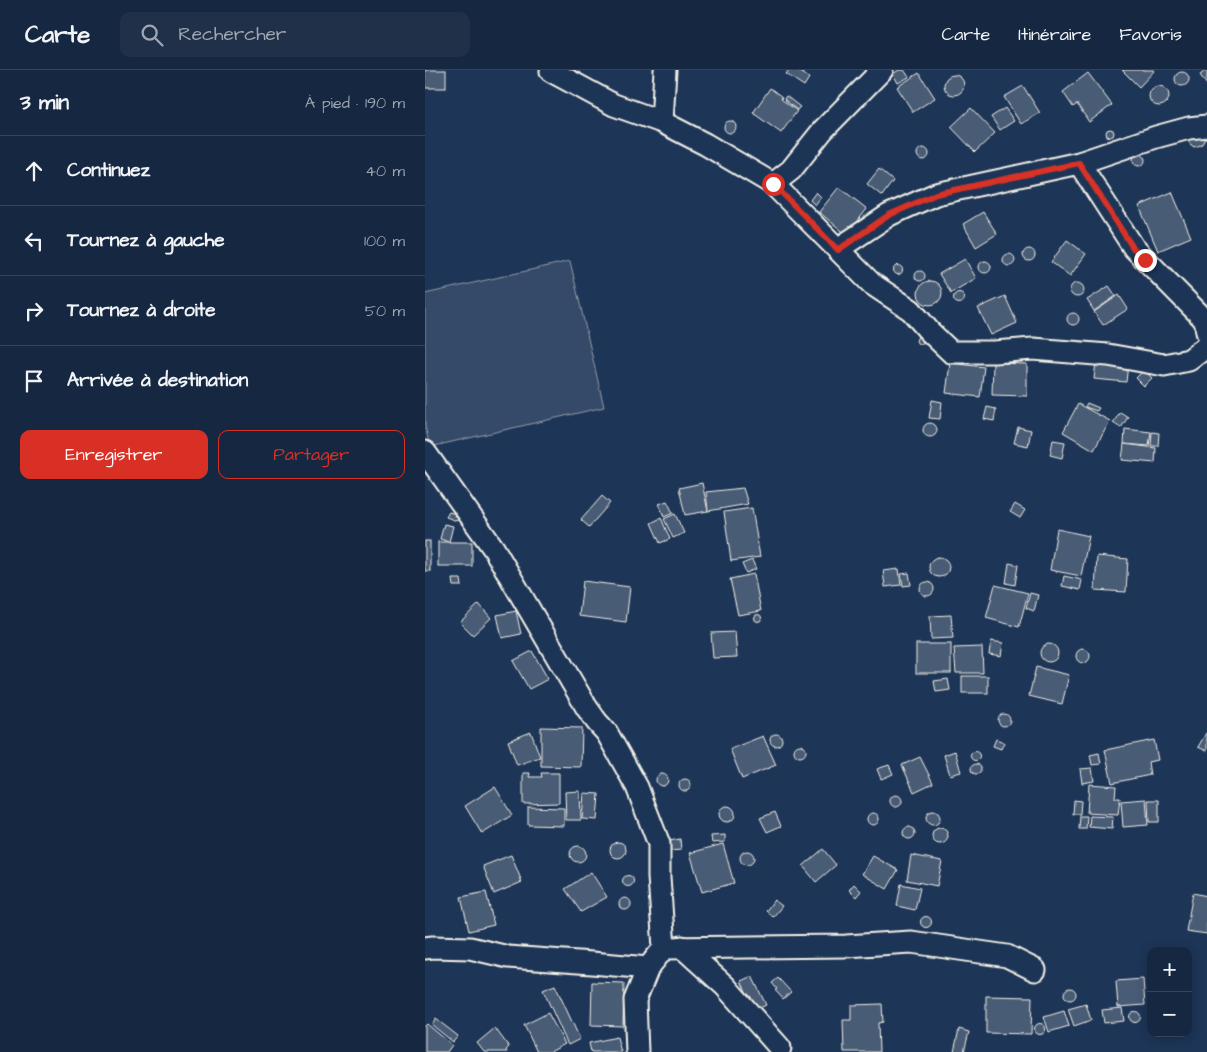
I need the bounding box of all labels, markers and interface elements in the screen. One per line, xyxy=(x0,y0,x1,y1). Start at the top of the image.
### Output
search box xyxy=(120,12,470,57)
text: Carte xyxy=(25,18,90,52)
icon: search xyxy=(138,21,166,49)
text: Rechercher xyxy=(178,21,286,48)
text: Carte xyxy=(941,22,990,47)
text: Itinéraire xyxy=(1018,22,1091,47)
text: Favoris xyxy=(1119,22,1182,47)
text: 3 min xyxy=(20,88,69,117)
text: À pied · 190 m xyxy=(305,92,405,114)
icon: ahead xyxy=(20,157,48,185)
text: Continuez xyxy=(67,157,150,184)
text: 40 m xyxy=(365,160,405,182)
route start xyxy=(762,173,785,196)
icon: left xyxy=(20,227,48,255)
text: Tournez à gauche xyxy=(67,227,225,254)
text: 100 m xyxy=(364,230,405,252)
route end xyxy=(1134,249,1157,272)
icon: right xyxy=(20,297,48,325)
text: Tournez à droite xyxy=(67,297,215,324)
text: 50 m xyxy=(365,300,405,322)
icon: arrive xyxy=(20,367,48,395)
text: Arrivée à destination xyxy=(67,367,248,394)
button: Enregistrer xyxy=(20,430,208,479)
button: Partager xyxy=(218,430,405,479)
map controls xyxy=(1147,947,1192,1037)
button: + xyxy=(1147,947,1192,992)
button: − xyxy=(1147,992,1192,1037)

